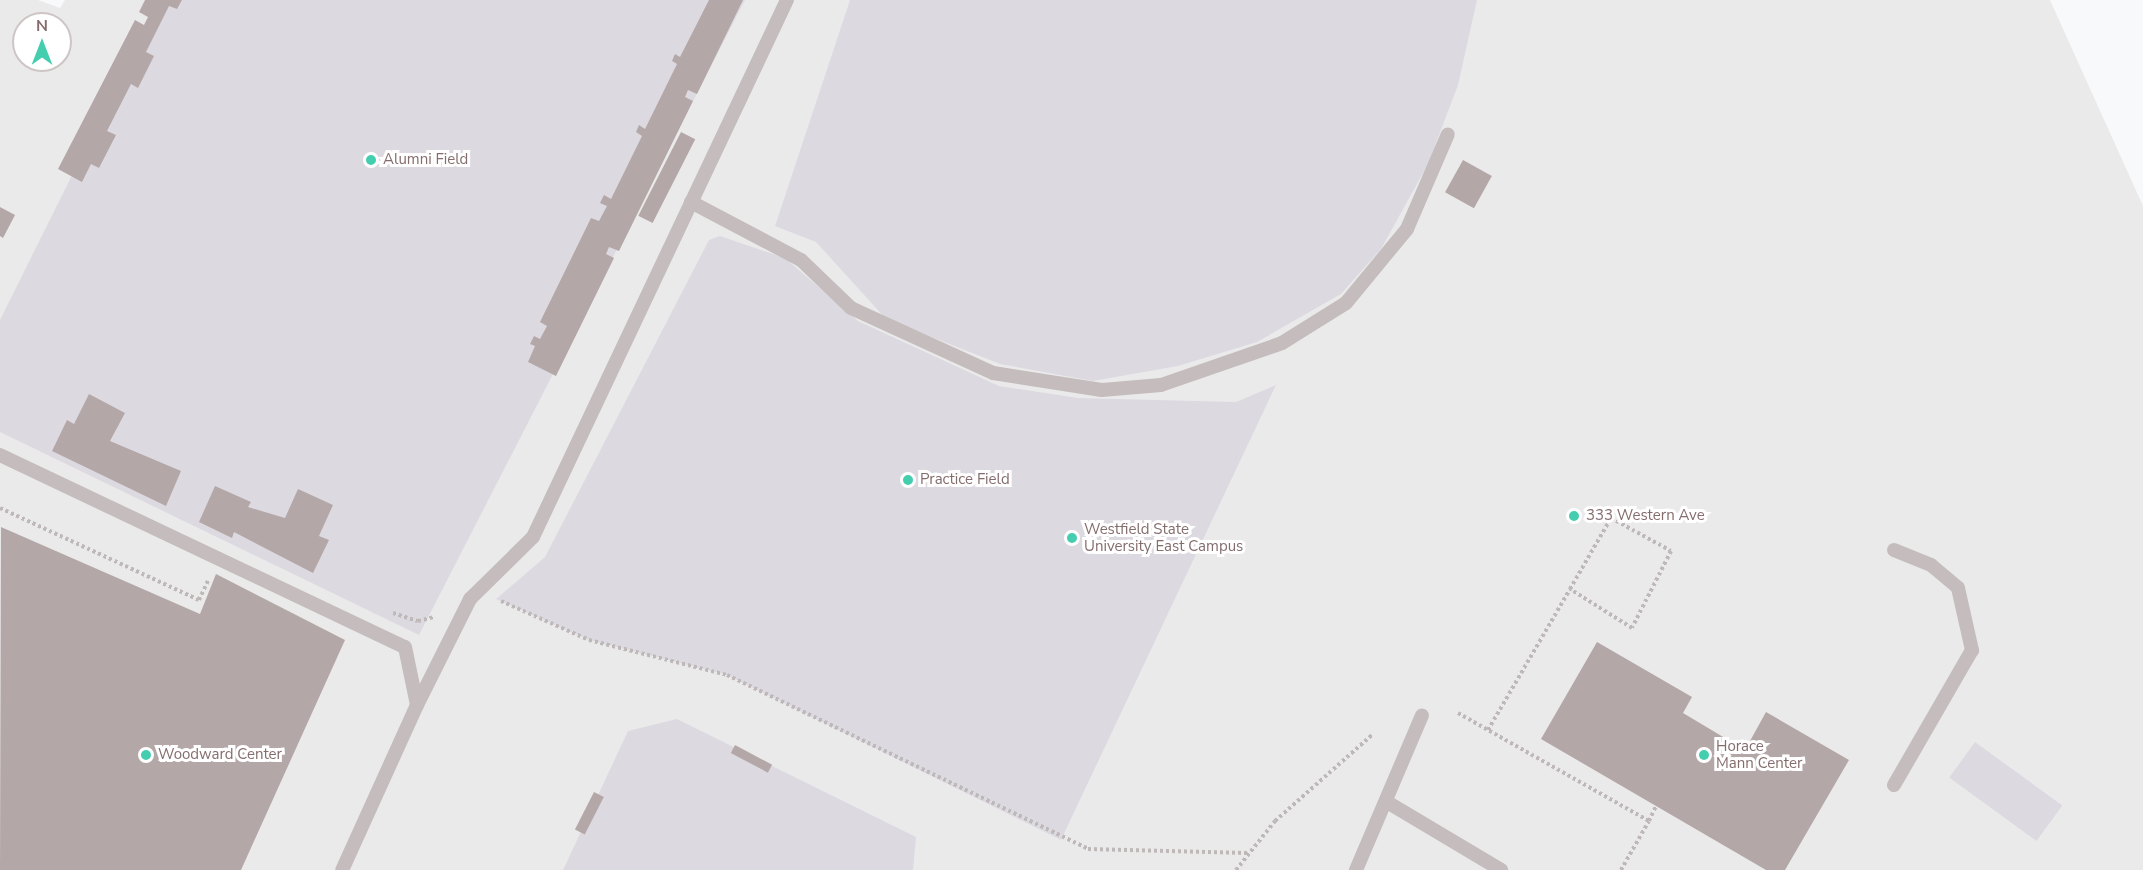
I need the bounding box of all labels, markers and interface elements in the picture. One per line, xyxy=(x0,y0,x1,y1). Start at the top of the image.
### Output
north arrow xyxy=(12,12,72,72)
text: N xyxy=(36,15,48,37)
place label: Alumni Field xyxy=(383,151,468,169)
marker: Alumni Field xyxy=(364,153,378,167)
place label: Practice Field xyxy=(920,471,1010,489)
marker: Practice Field xyxy=(901,473,915,487)
place label: 333 Western Ave xyxy=(1586,507,1705,525)
marker: 333 Western Ave xyxy=(1567,509,1581,523)
place label: Westfield State University East Campus xyxy=(1084,520,1243,555)
marker: Westfield State University East Campus xyxy=(1065,531,1079,545)
place label: Horace Mann Center xyxy=(1716,737,1802,772)
place label: Woodward Center xyxy=(158,746,282,764)
marker: Woodward Center xyxy=(139,748,153,762)
marker: Horace Mann Center xyxy=(1697,748,1711,762)

